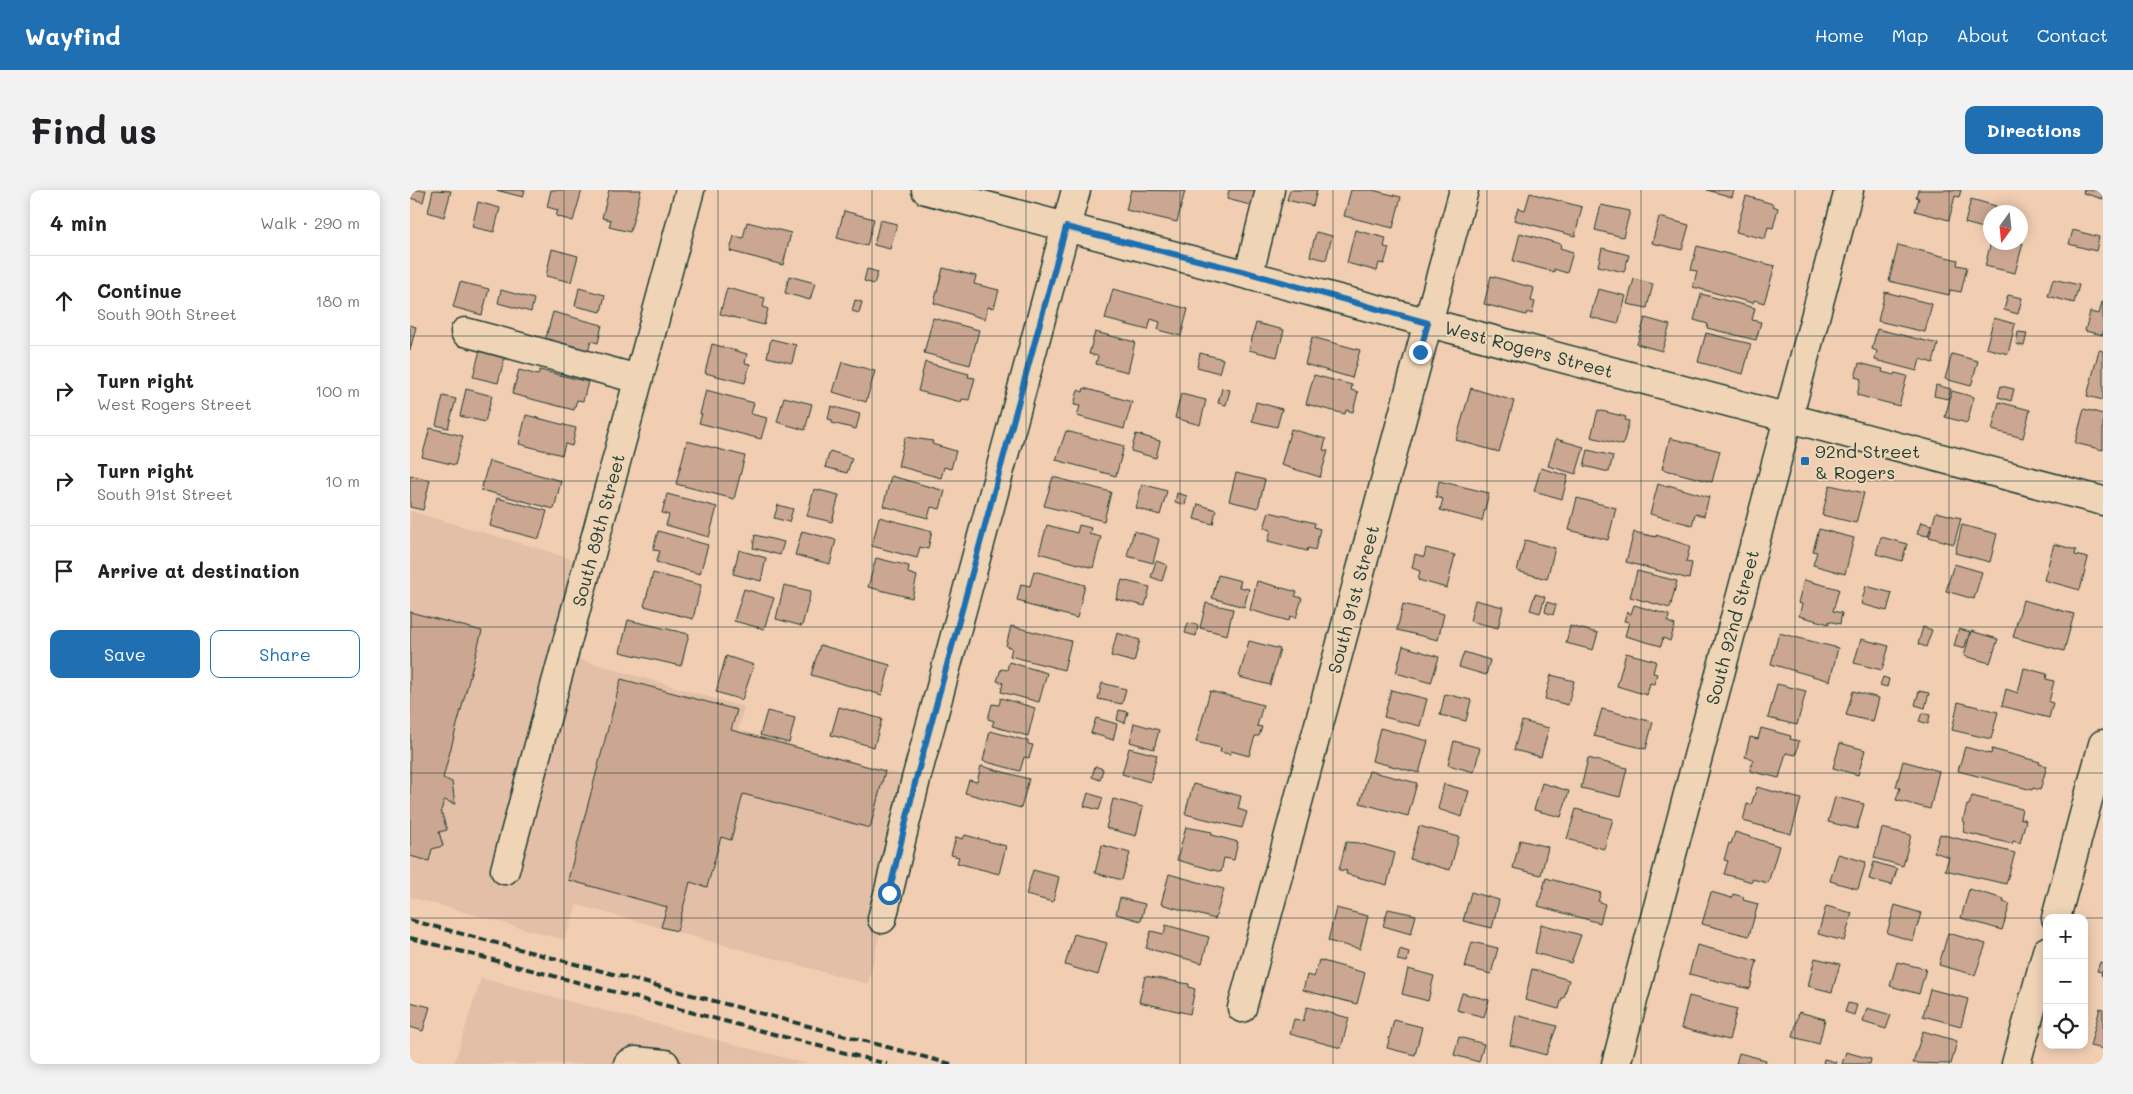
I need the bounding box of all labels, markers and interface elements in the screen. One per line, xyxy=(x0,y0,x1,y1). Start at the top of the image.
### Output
text: Wayfind xyxy=(25,20,121,51)
text: Home xyxy=(1815,23,1864,47)
text: Map xyxy=(1892,23,1928,47)
text: About xyxy=(1956,23,2009,47)
text: Contact xyxy=(2037,23,2108,47)
button: Directions xyxy=(1965,106,2103,154)
text: Find us xyxy=(30,107,157,153)
north arrow xyxy=(1983,205,2028,250)
text: 4 min xyxy=(50,209,107,236)
text: Walk · 290 m xyxy=(260,212,360,233)
text: Continue xyxy=(97,278,182,303)
icon: ahead xyxy=(50,287,78,315)
text: 180 m xyxy=(315,290,360,311)
text: South 90th Street xyxy=(97,303,237,324)
street label: West Rogers Street xyxy=(1442,315,1616,383)
route end xyxy=(1409,341,1432,364)
text: Turn right xyxy=(97,368,194,393)
icon: right xyxy=(50,377,78,405)
text: 100 m xyxy=(315,380,360,401)
text: West Rogers Street xyxy=(97,393,252,414)
place label: 92nd Street & Rogers xyxy=(1815,439,1920,484)
street label: South 89th Street xyxy=(566,451,630,609)
marker: 92nd Street & Rogers xyxy=(1799,455,1811,467)
text: Turn right xyxy=(97,458,194,483)
icon: right xyxy=(50,467,78,495)
text: 10 m xyxy=(325,470,360,491)
text: South 91st Street xyxy=(97,483,233,504)
street label: South 91st Street xyxy=(1322,522,1384,676)
street label: South 92nd Street xyxy=(1700,547,1764,707)
icon: arrive xyxy=(50,557,78,585)
text: Arrive at destination xyxy=(97,558,300,583)
button: Save xyxy=(50,630,200,678)
button: Share xyxy=(210,630,360,678)
route start xyxy=(878,882,901,905)
map controls xyxy=(2043,914,2088,1049)
button: + xyxy=(2043,914,2088,959)
button: − xyxy=(2043,959,2088,1004)
button: locate xyxy=(2043,1004,2088,1049)

